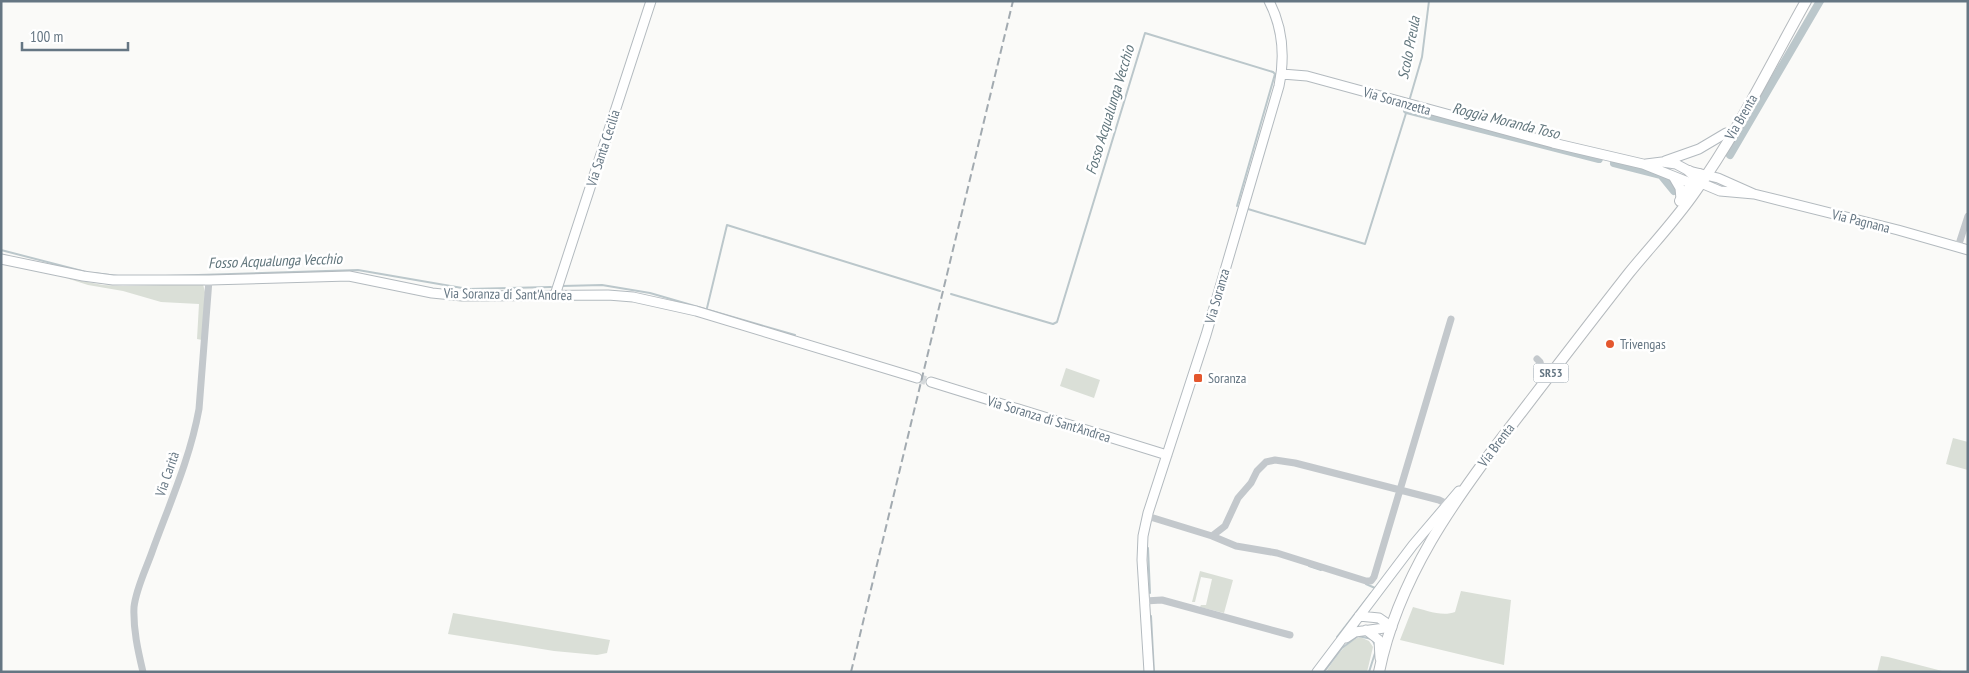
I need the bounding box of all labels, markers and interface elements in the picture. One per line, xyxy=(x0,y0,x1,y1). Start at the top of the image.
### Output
water label: Scolo Preula xyxy=(1393,14,1424,81)
scale bar xyxy=(22,20,129,52)
text: 100 m xyxy=(30,27,63,46)
water label: Fosso Acqualunga Vecchio xyxy=(1081,42,1139,177)
street label: Via Soranzetta xyxy=(1360,82,1433,119)
street label: Via Brenta xyxy=(1720,91,1761,144)
water label: Roggia Moranda Toso xyxy=(1451,98,1563,143)
street label: Via Santa Cecilia xyxy=(582,107,624,190)
street label: Via Pagnana xyxy=(1829,205,1892,237)
water label: Fosso Acqualunga Vecchio xyxy=(208,249,344,272)
street label: Via Soranza xyxy=(1200,266,1233,327)
street label: Via Soranza di Sant'Andrea xyxy=(443,284,572,304)
place label: Trivengas xyxy=(1620,335,1666,353)
marker: Trivengas xyxy=(1604,338,1616,350)
road number: SR53 xyxy=(1534,363,1568,382)
place label: Soranza xyxy=(1208,369,1246,387)
marker: Soranza xyxy=(1192,372,1204,384)
street label: Via Soranza di Sant'Andrea xyxy=(984,391,1113,446)
street label: Via Brenta xyxy=(1473,420,1518,471)
street label: Via Carità xyxy=(151,449,183,500)

